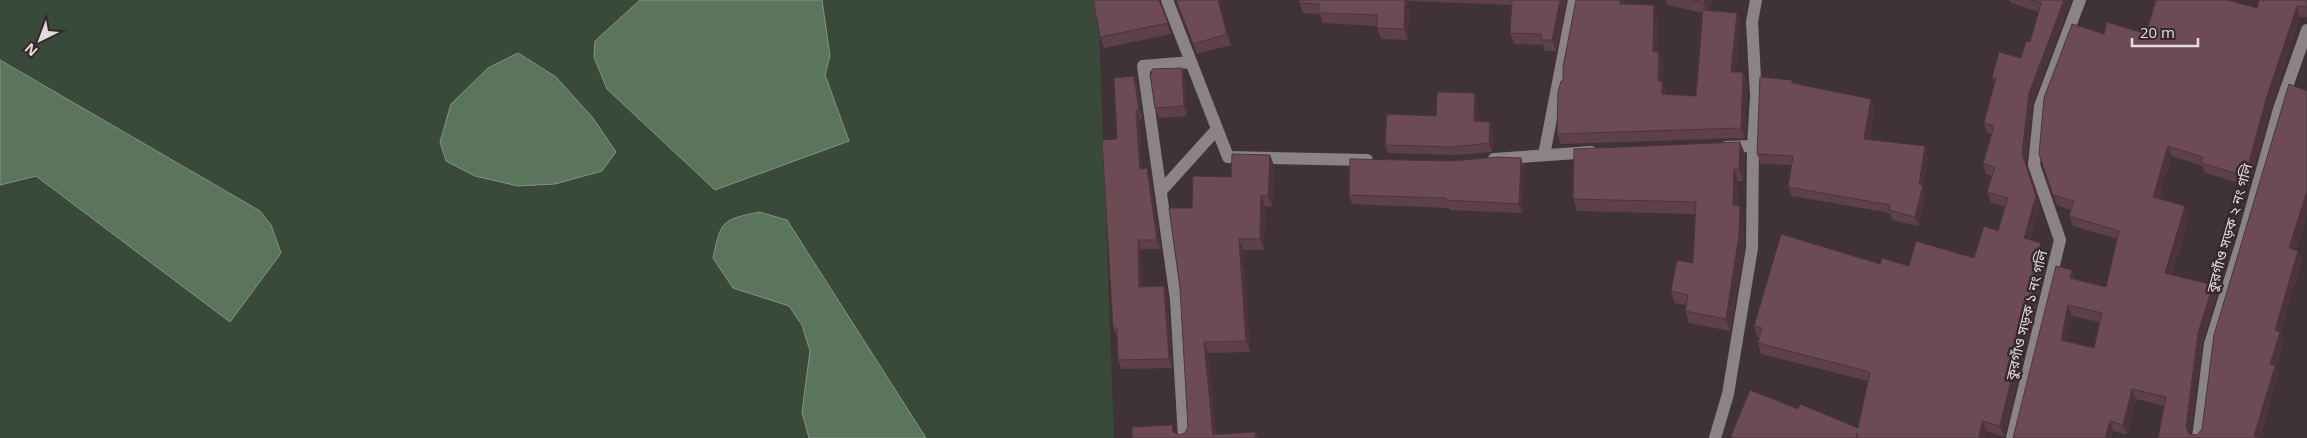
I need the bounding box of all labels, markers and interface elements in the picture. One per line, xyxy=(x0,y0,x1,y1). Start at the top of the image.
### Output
north arrow xyxy=(15,15,65,65)
scale bar xyxy=(2132,15,2198,47)
text: 20 m xyxy=(2140,22,2175,42)
text: N xyxy=(20,39,42,61)
street label: কুরগাঁও সড়ক ২ নং গলি xyxy=(2201,161,2257,296)
street label: কুরগাঁও সড়ক ১ নং গলি xyxy=(2000,247,2052,383)

